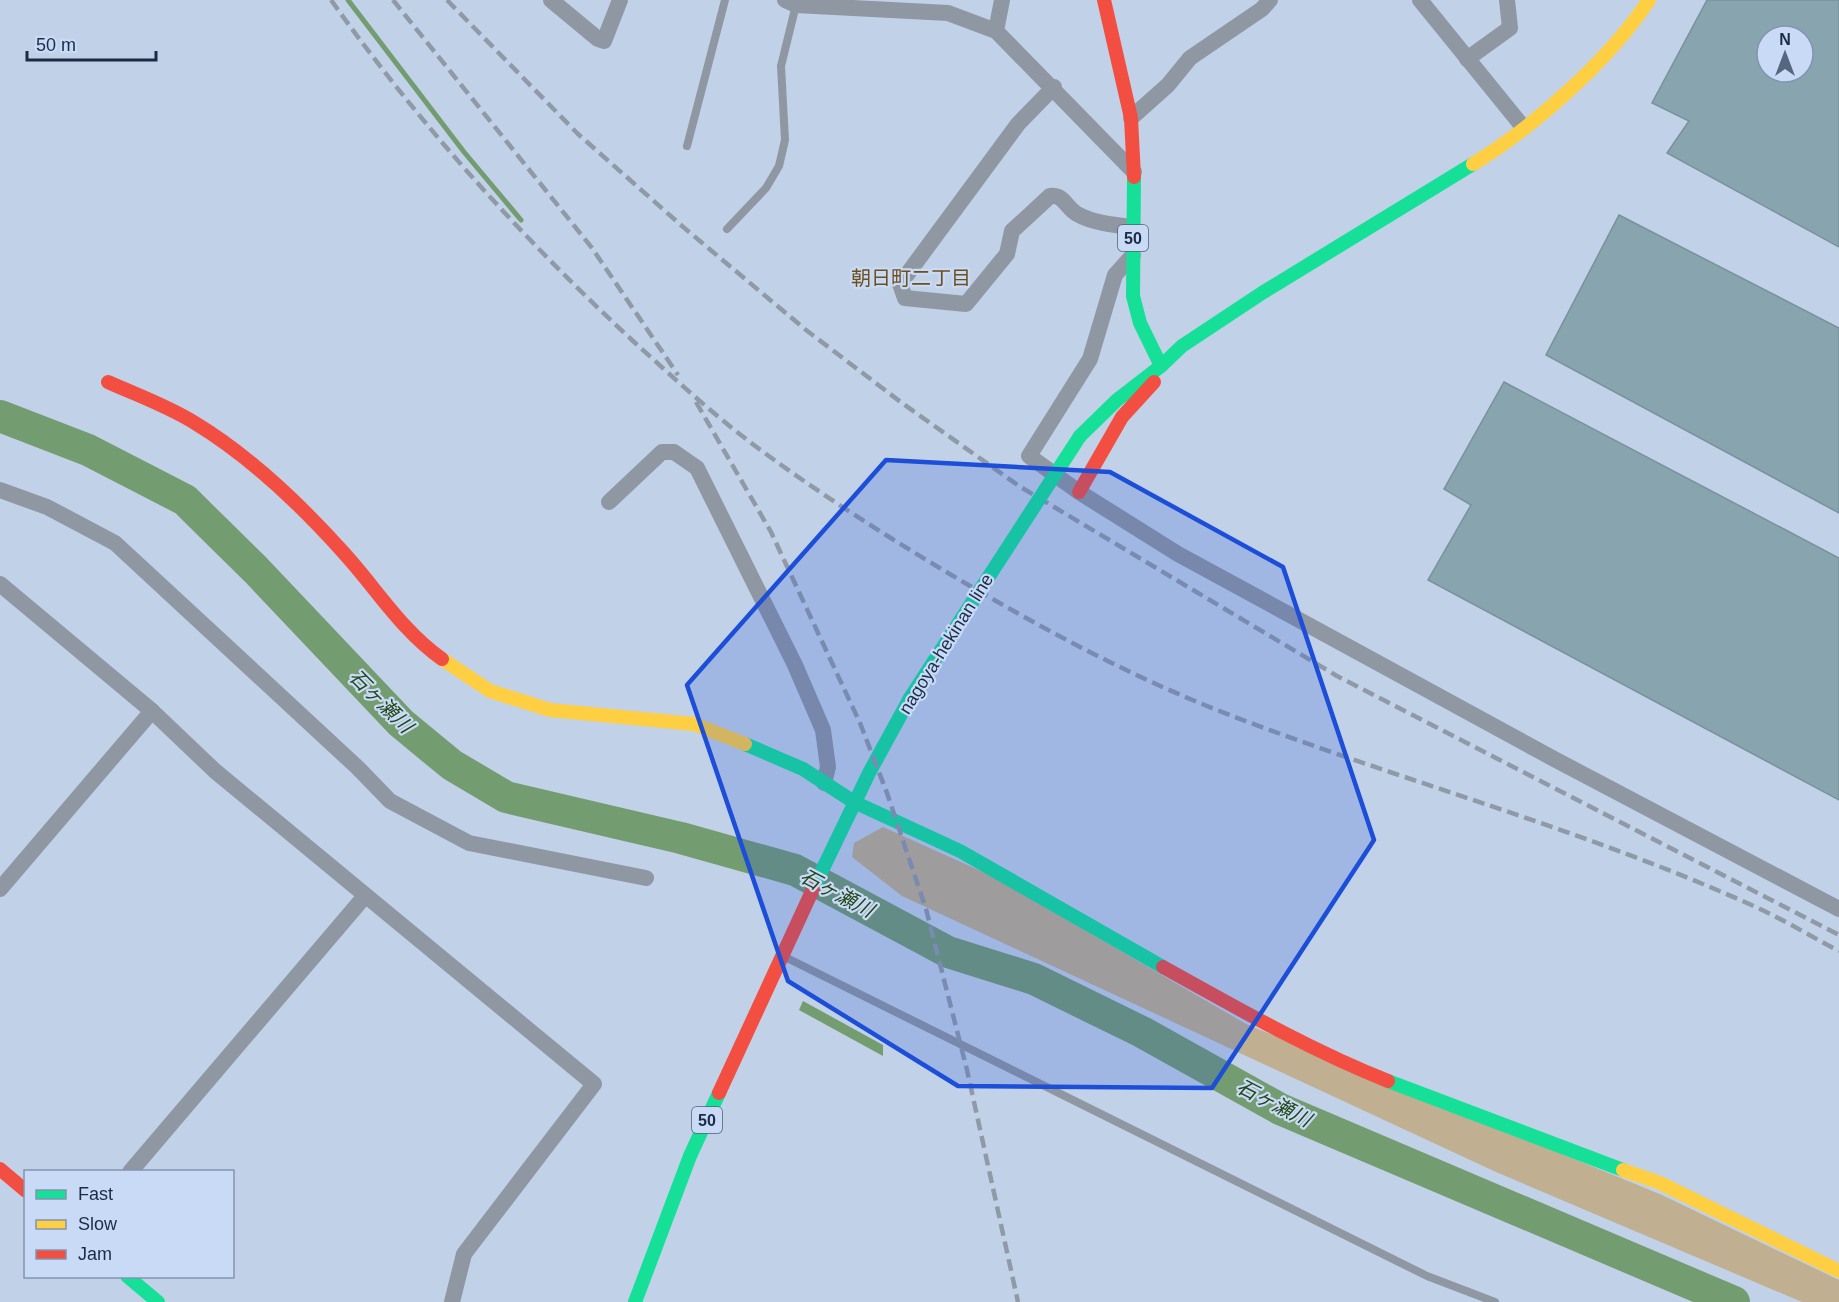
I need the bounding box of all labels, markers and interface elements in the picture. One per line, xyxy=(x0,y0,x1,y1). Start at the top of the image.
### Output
scale bar xyxy=(27,24,156,62)
north arrow xyxy=(1755,24,1815,84)
text: N xyxy=(1779,31,1791,48)
text: 50 m xyxy=(36,35,76,55)
road number: 50 xyxy=(1118,225,1148,251)
district label: 朝日町二丁目 xyxy=(851,267,971,289)
street label: nagoya-hekinan line xyxy=(895,570,997,718)
water label: 石ヶ瀬川 xyxy=(345,665,418,738)
water label: 石ヶ瀬川 xyxy=(797,865,879,922)
water label: 石ヶ瀬川 xyxy=(1233,1075,1316,1132)
road number: 50 xyxy=(692,1107,722,1133)
legend xyxy=(24,1170,234,1278)
text: Fast xyxy=(78,1184,113,1204)
text: Slow xyxy=(78,1214,118,1234)
text: Jam xyxy=(78,1244,112,1264)

